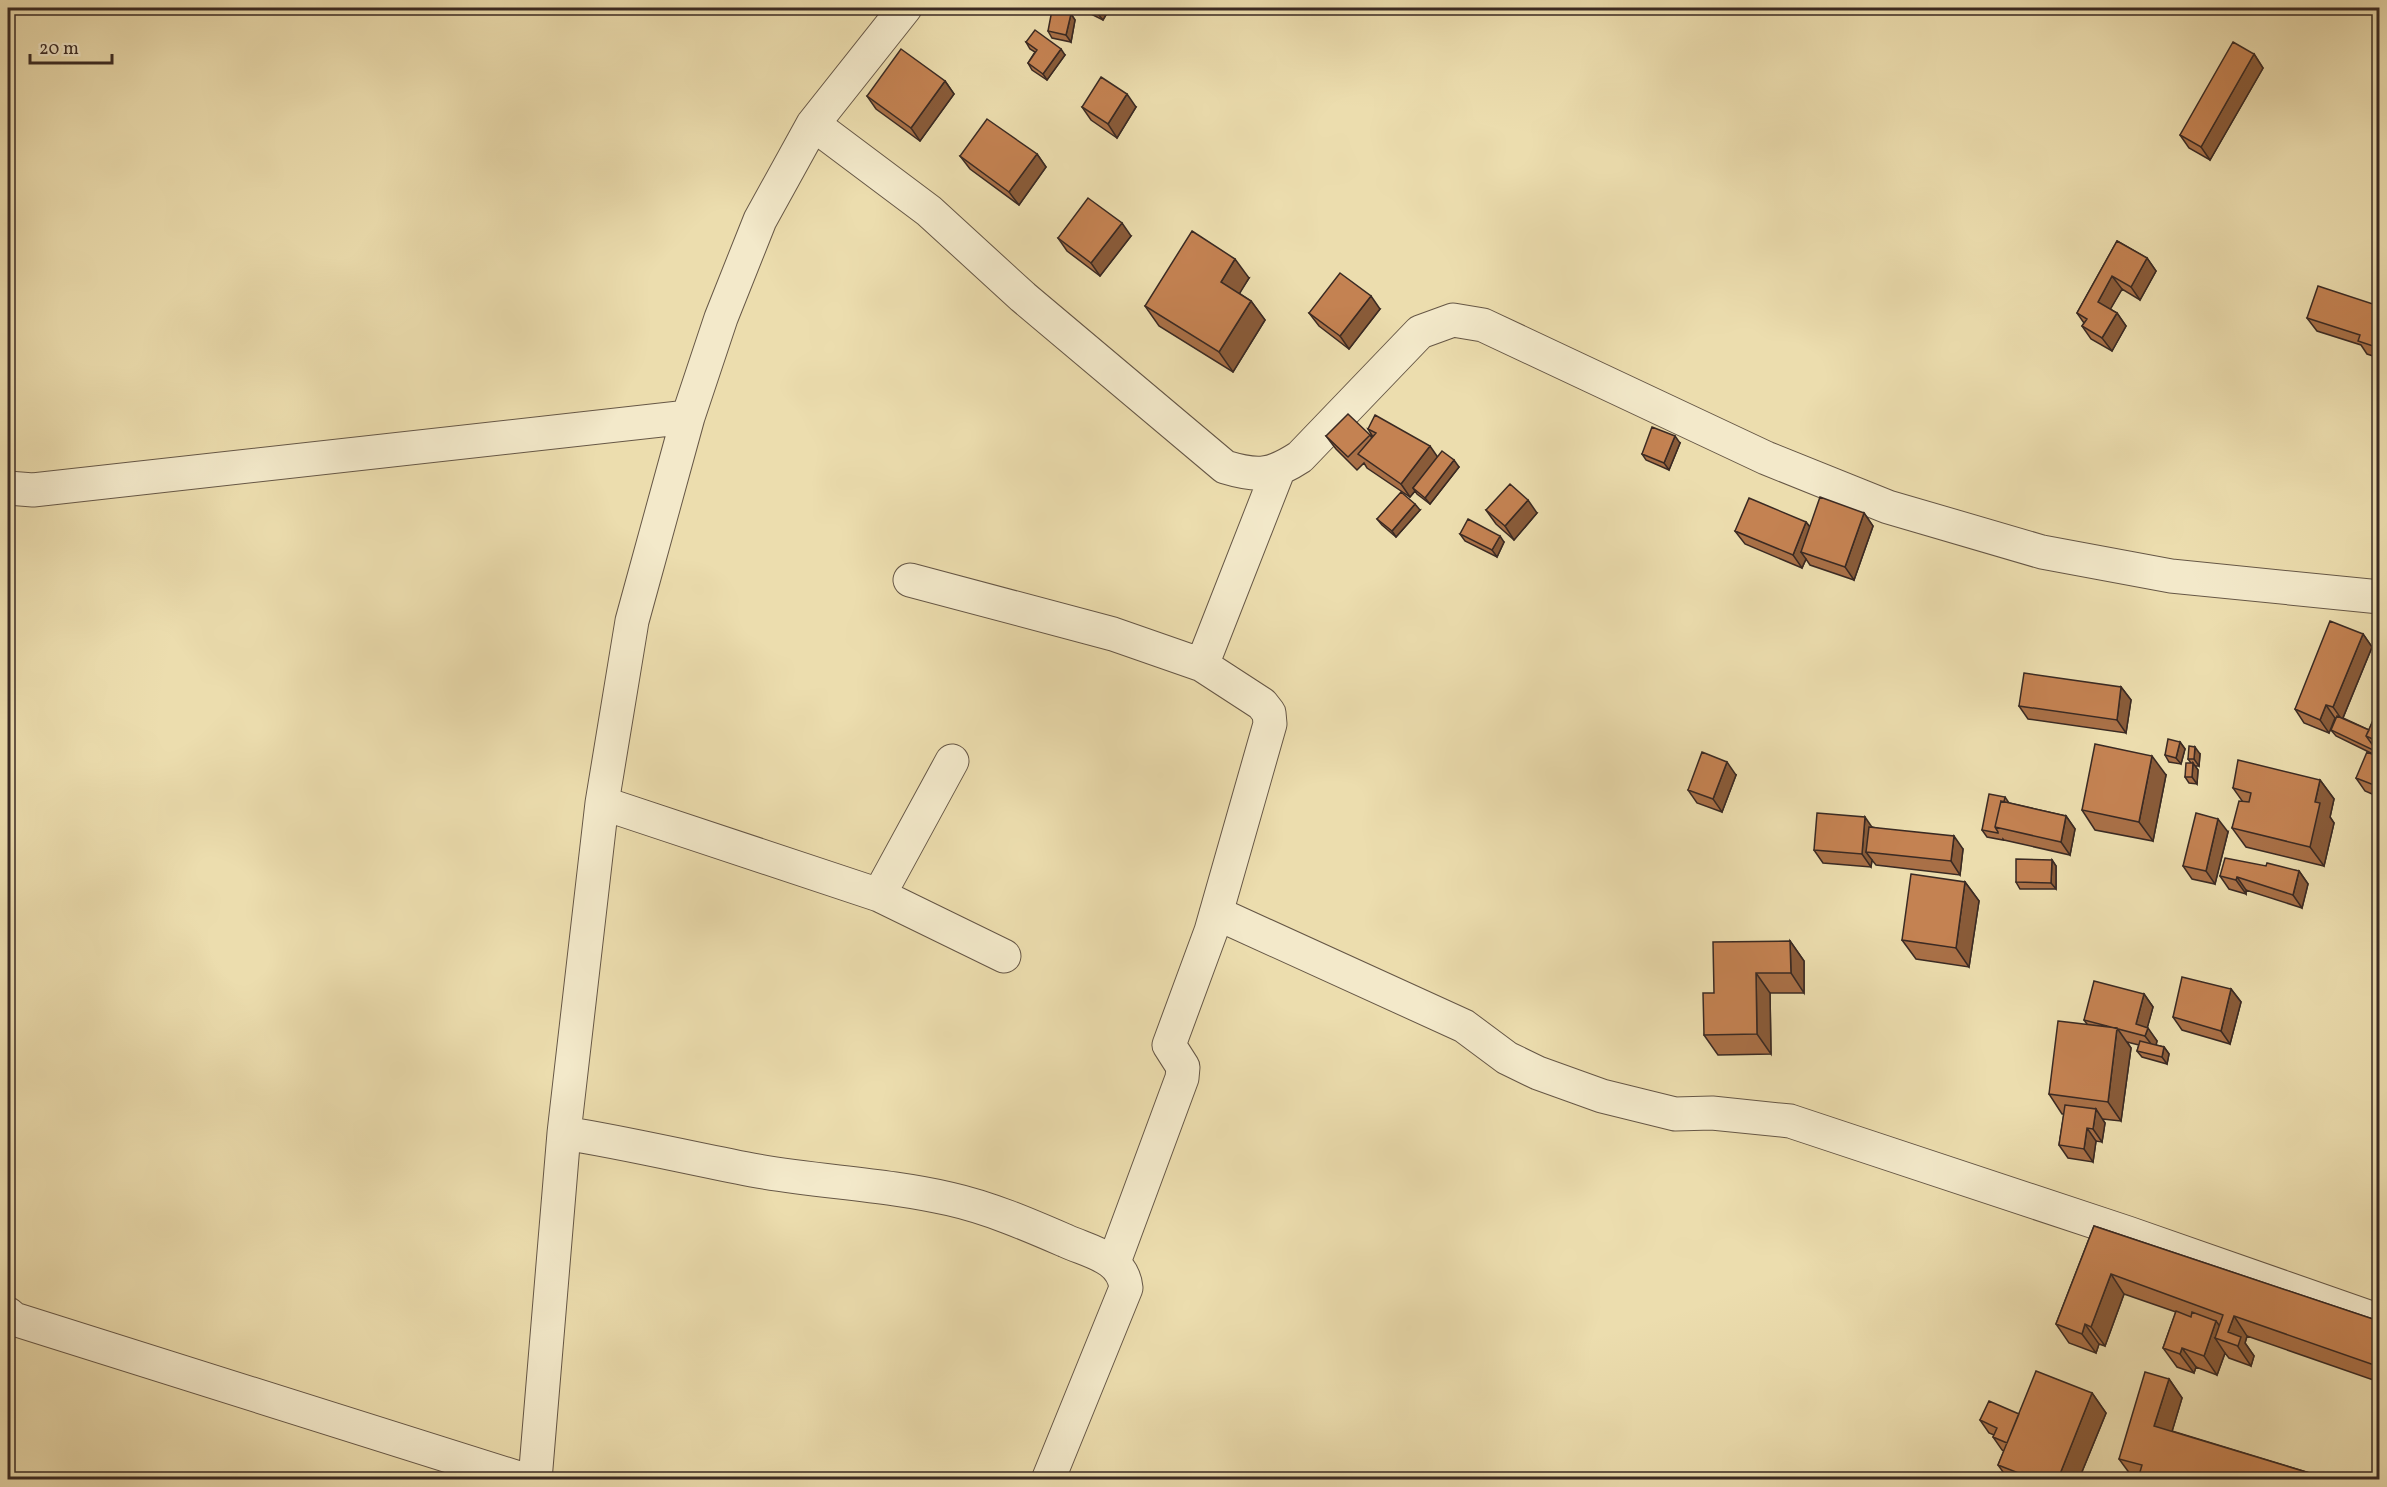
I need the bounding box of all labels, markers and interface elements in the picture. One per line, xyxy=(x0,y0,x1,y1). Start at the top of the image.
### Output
scale bar xyxy=(30,27,112,65)
text: 20 m xyxy=(39,37,79,62)

